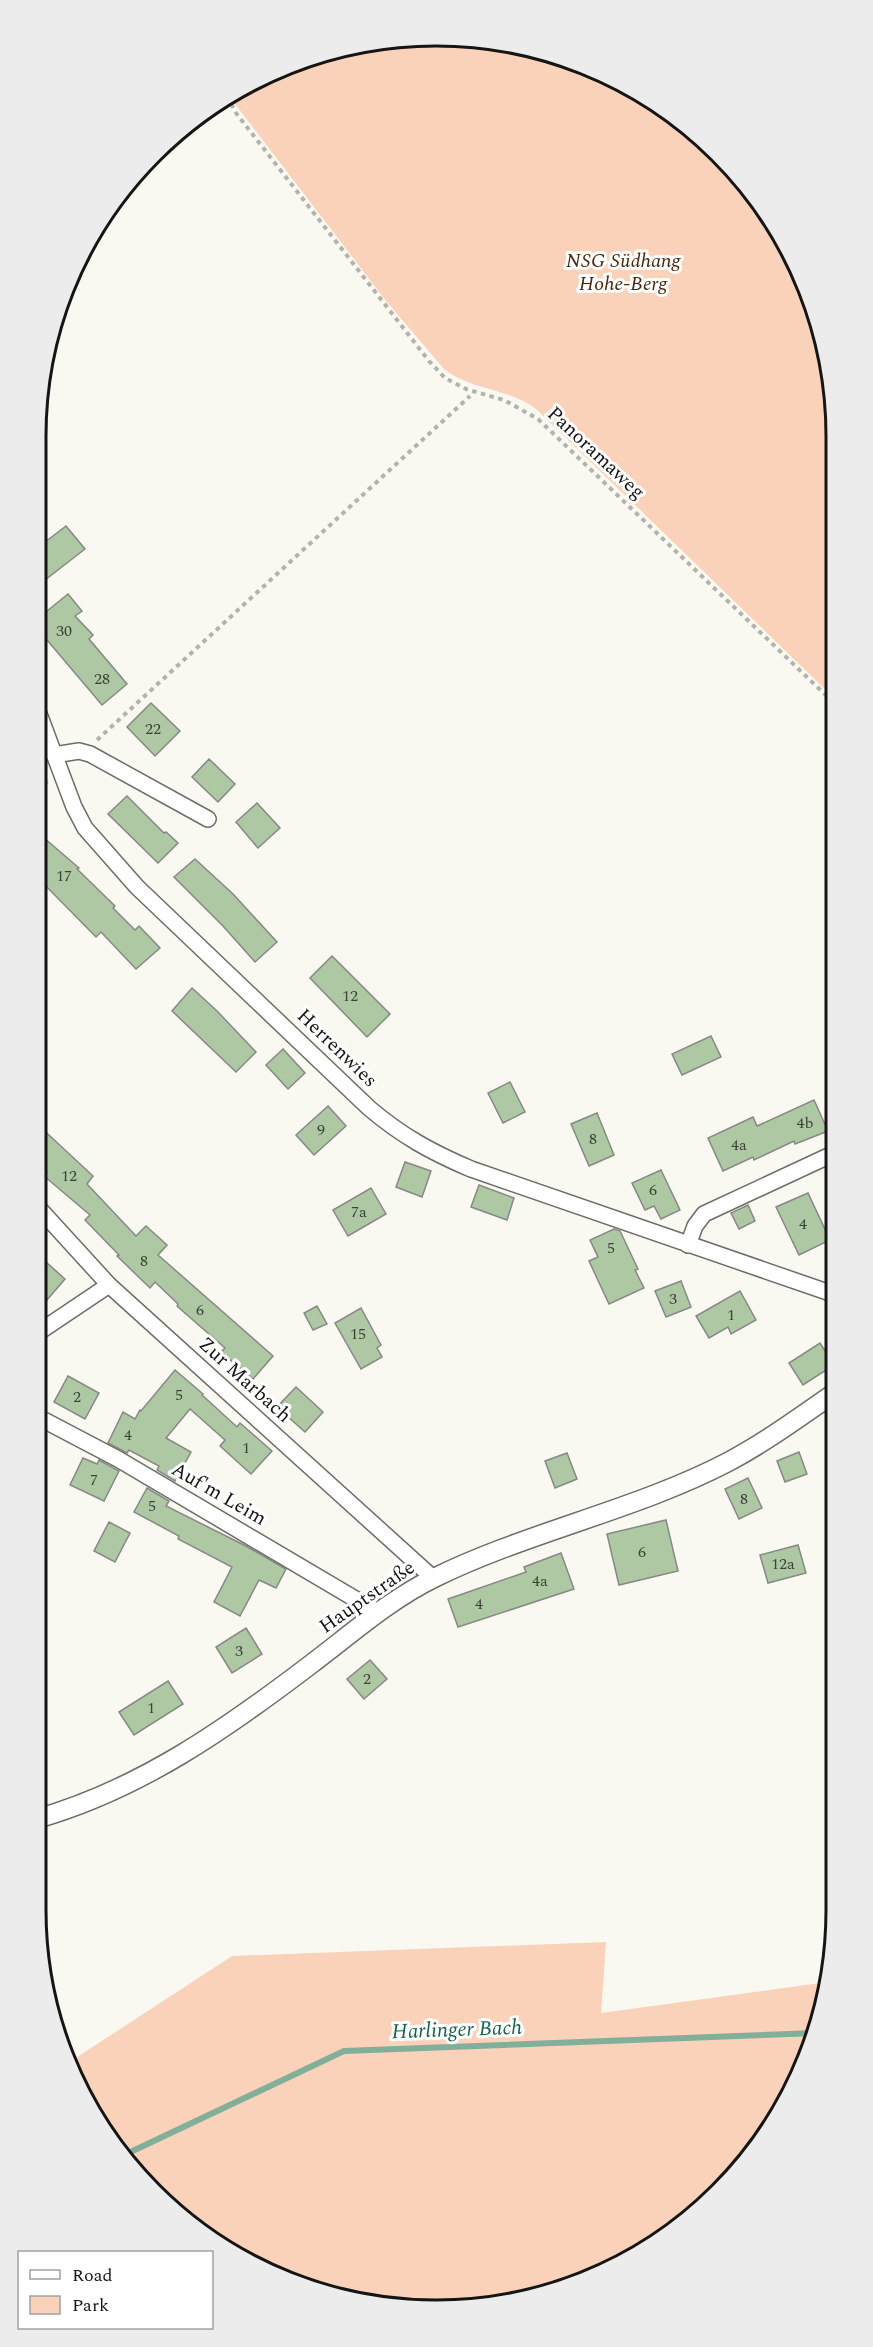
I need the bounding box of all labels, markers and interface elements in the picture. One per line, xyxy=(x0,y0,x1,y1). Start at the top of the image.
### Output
park label: NSG Südhang Hohe-Berg xyxy=(566,246,681,299)
street label: Panoramaweg xyxy=(540,399,652,507)
house number: 30 xyxy=(56,619,72,643)
house number: 28 xyxy=(94,667,110,691)
house number: 22 xyxy=(145,717,161,741)
house number: 17 xyxy=(56,864,72,888)
house number: 12 xyxy=(342,984,358,1008)
street label: Herrenwies xyxy=(290,1002,384,1094)
house number: 4b xyxy=(797,1111,814,1135)
house number: 9 xyxy=(317,1118,325,1142)
house number: 8 xyxy=(589,1127,597,1151)
house number: 4a xyxy=(731,1133,747,1157)
house number: 12 xyxy=(61,1164,77,1188)
house number: 6 xyxy=(649,1178,657,1202)
house number: 7a xyxy=(351,1200,367,1224)
house number: 4 xyxy=(799,1212,807,1236)
house number: 5 xyxy=(607,1236,615,1260)
house number: 8 xyxy=(140,1249,148,1273)
house number: 3 xyxy=(669,1287,677,1311)
house number: 6 xyxy=(196,1298,204,1322)
house number: 1 xyxy=(727,1303,735,1327)
house number: 15 xyxy=(350,1322,366,1346)
street label: Zur Marbach xyxy=(192,1330,298,1430)
house number: 5 xyxy=(175,1383,183,1407)
house number: 2 xyxy=(73,1385,81,1409)
house number: 4 xyxy=(124,1423,132,1447)
house number: 1 xyxy=(242,1436,250,1460)
street label: Auf'm Leim xyxy=(166,1455,272,1533)
house number: 7 xyxy=(90,1468,98,1492)
house number: 8 xyxy=(740,1487,748,1511)
house number: 5 xyxy=(148,1494,156,1518)
house number: 6 xyxy=(638,1540,646,1564)
house number: 12a xyxy=(771,1552,795,1576)
street label: Hauptstraße xyxy=(313,1553,421,1641)
house number: 4a xyxy=(532,1569,548,1593)
house number: 4 xyxy=(475,1592,483,1616)
house number: 3 xyxy=(235,1639,243,1663)
house number: 2 xyxy=(363,1667,371,1691)
house number: 1 xyxy=(147,1696,155,1720)
water label: Harlinger Bach xyxy=(391,2012,523,2048)
legend xyxy=(18,2251,213,2329)
text: Road xyxy=(72,2262,113,2289)
text: Park xyxy=(72,2292,109,2319)

